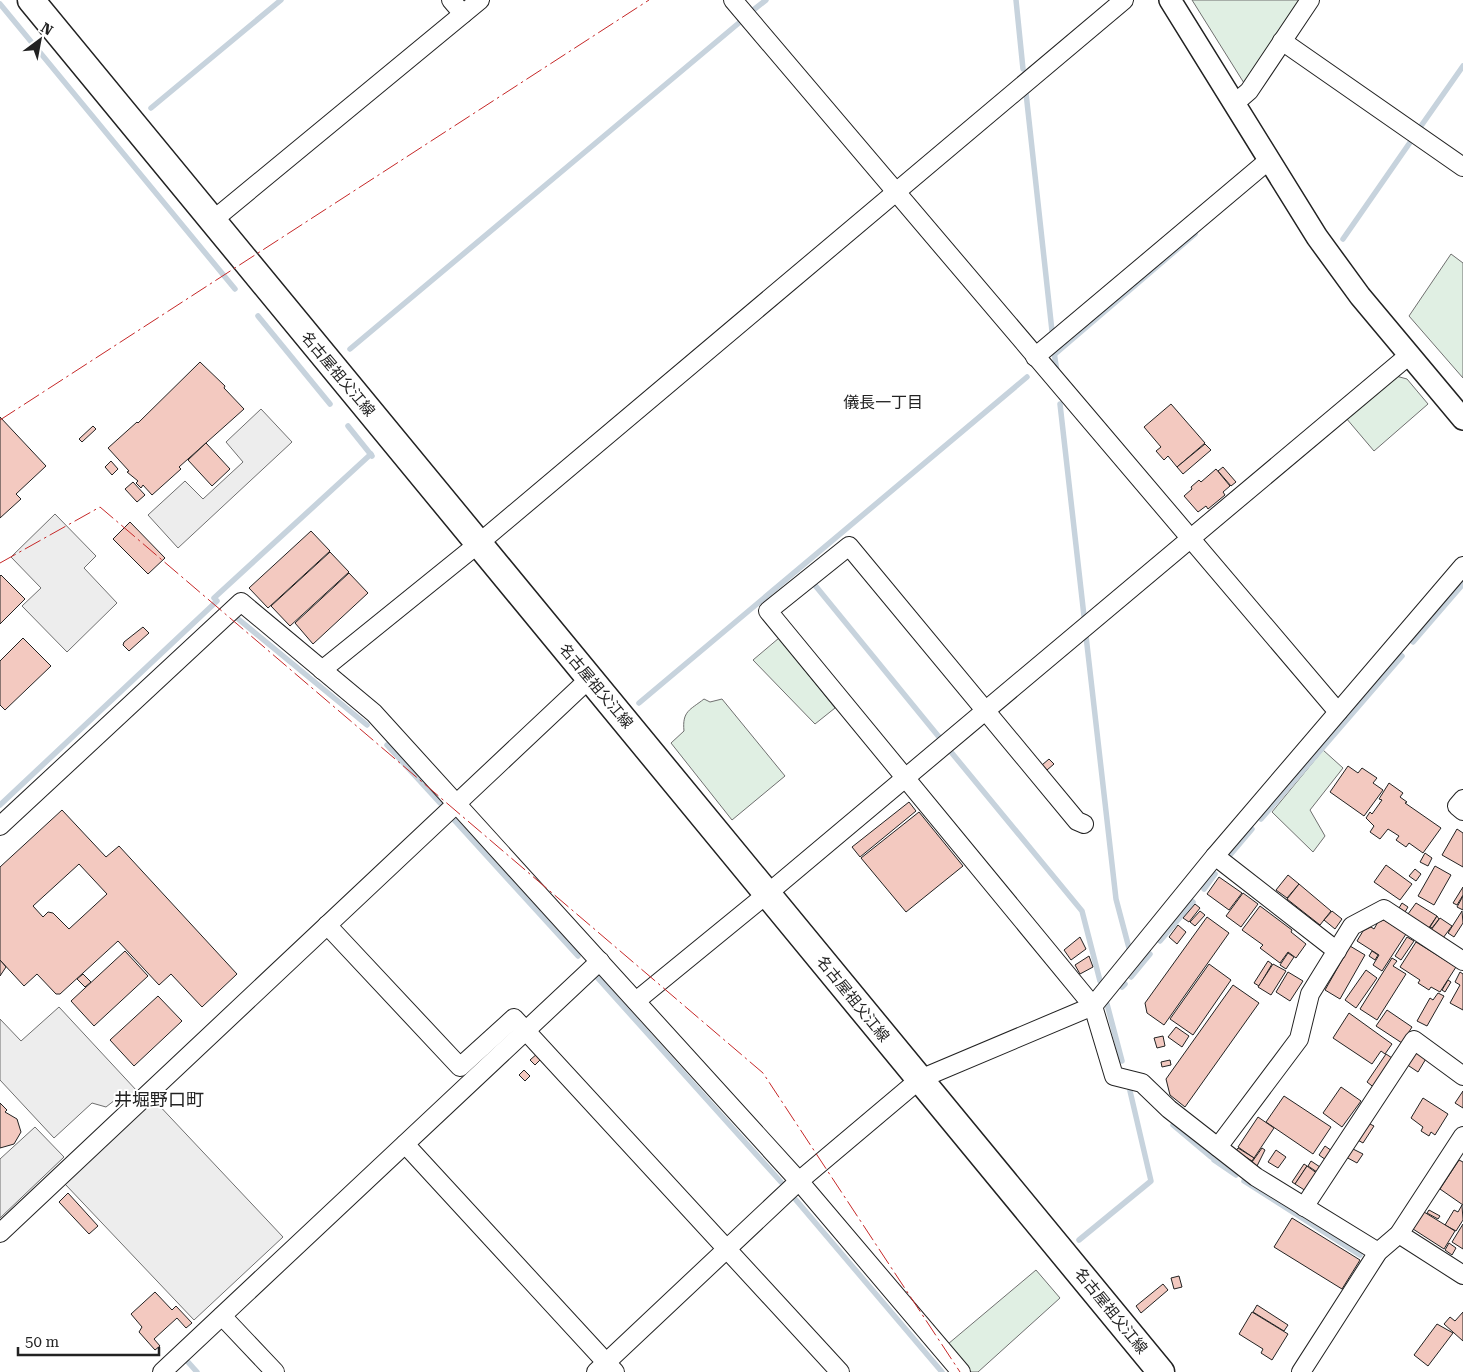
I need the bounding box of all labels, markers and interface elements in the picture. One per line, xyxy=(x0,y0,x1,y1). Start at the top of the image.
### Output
north arrow xyxy=(15,15,65,65)
text: N xyxy=(38,19,56,39)
street label: 名古屋祖父江線 xyxy=(297,328,379,420)
district label: 儀長一丁目 xyxy=(843,393,923,412)
street label: 名古屋祖父江線 xyxy=(555,640,637,732)
street label: 名古屋祖父江線 xyxy=(813,953,893,1045)
district label: 井堀野口町 xyxy=(114,1089,204,1110)
street label: 名古屋祖父江線 xyxy=(1071,1265,1151,1357)
scale bar xyxy=(18,1324,159,1356)
text: 50 m xyxy=(25,1333,60,1351)

